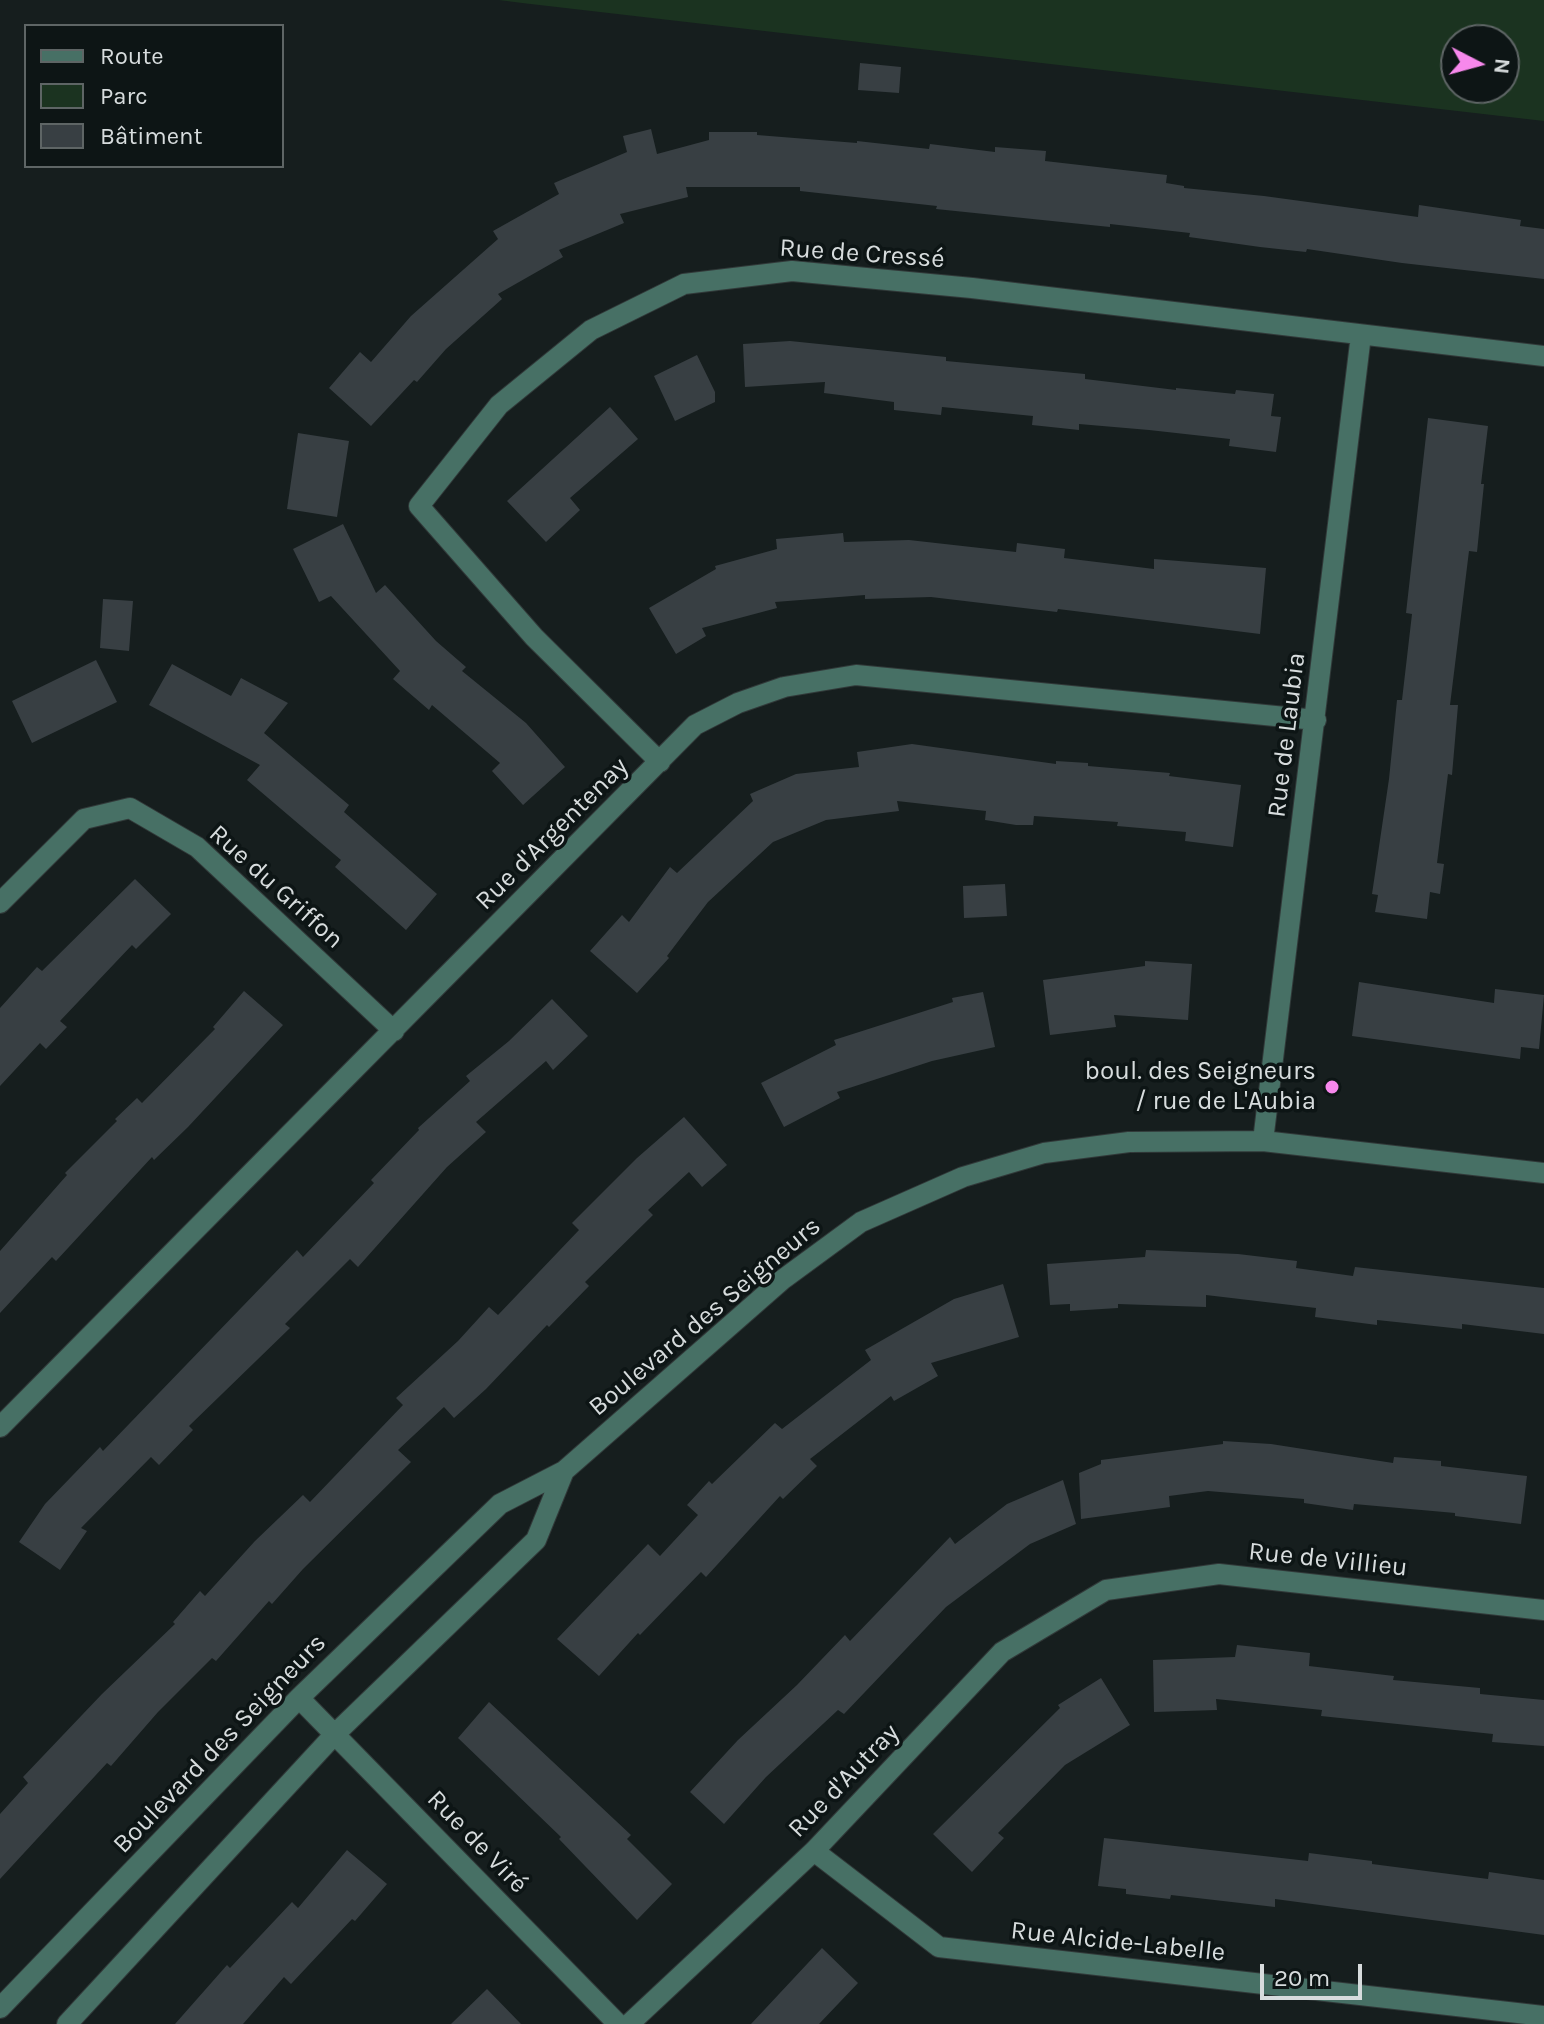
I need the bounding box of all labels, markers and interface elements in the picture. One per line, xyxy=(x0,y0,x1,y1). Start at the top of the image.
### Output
legend xyxy=(24,24,284,168)
north arrow xyxy=(1440,24,1520,104)
text: Route xyxy=(100,42,164,70)
text: N xyxy=(1488,57,1516,76)
text: Parc xyxy=(100,82,148,110)
text: Bâtiment xyxy=(100,122,203,150)
street label: Rue de Cressé xyxy=(778,233,946,275)
street label: Rue de Laubia xyxy=(1261,651,1313,819)
street label: Rue d'Argentenay xyxy=(469,751,635,917)
street label: Rue du Griffon xyxy=(202,818,350,956)
place label: boul. des Seigneurs / rue de L'Aubia xyxy=(1085,1056,1316,1118)
marker: boul. des Seigneurs / rue de L'Aubia xyxy=(1323,1078,1341,1096)
street label: Boulevard des Seigneurs xyxy=(583,1211,827,1423)
street label: Rue de Villieu xyxy=(1247,1536,1409,1584)
street label: Boulevard des Seigneurs xyxy=(107,1628,333,1860)
street label: Rue d'Autray xyxy=(782,1718,906,1844)
street label: Rue de Viré xyxy=(420,1784,534,1900)
street label: Rue Alcide-Labelle xyxy=(1009,1915,1227,1969)
scale bar xyxy=(1264,1948,1366,1998)
text: 20 m xyxy=(1274,1964,1330,1992)

